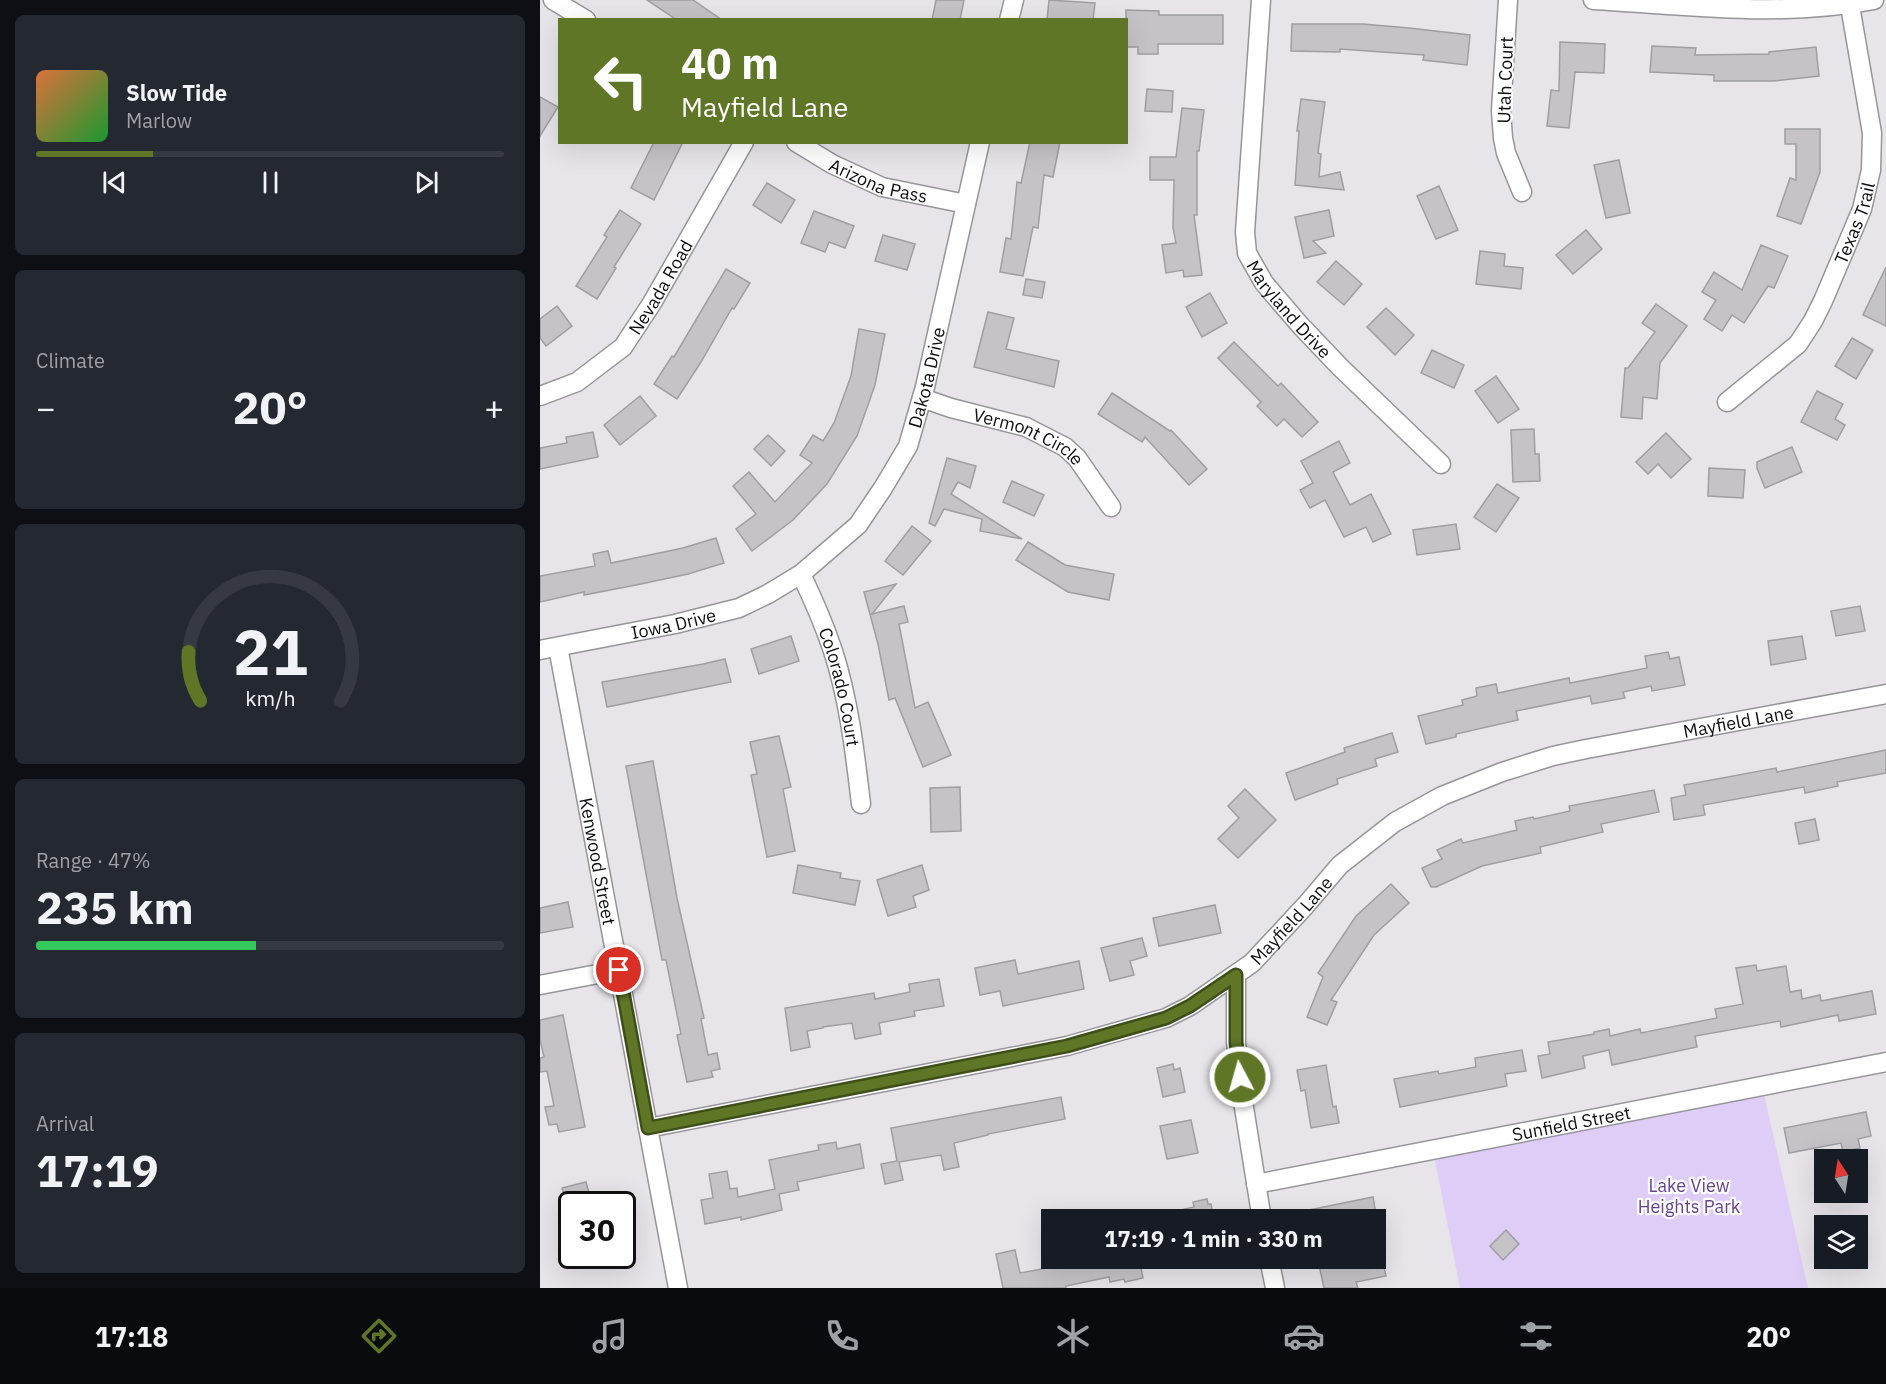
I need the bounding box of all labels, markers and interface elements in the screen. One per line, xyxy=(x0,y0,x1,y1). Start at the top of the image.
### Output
text: 40 m xyxy=(681,36,779,91)
street label: Utah Court xyxy=(1492,36,1518,124)
icon: left xyxy=(582,42,660,120)
text: Slow Tide xyxy=(126,78,227,107)
text: Mayfield Lane xyxy=(681,89,848,124)
text: Marlow xyxy=(126,107,192,134)
street label: Arizona Pass xyxy=(826,153,930,207)
icon: previous xyxy=(98,166,131,199)
icon: pause xyxy=(254,166,287,199)
icon: next xyxy=(410,166,443,199)
street label: Texas Trail xyxy=(1829,180,1879,267)
street label: Nevada Road xyxy=(623,235,697,339)
street label: Maryland Drive xyxy=(1242,256,1337,363)
street label: Dakota Drive xyxy=(902,325,950,430)
text: Climate xyxy=(36,347,105,374)
text: 20° xyxy=(232,378,308,436)
text: − xyxy=(36,386,56,429)
text: + xyxy=(484,386,504,429)
street label: Vermont Circle xyxy=(971,403,1090,469)
street label: Iowa Drive xyxy=(629,603,718,644)
text: 21 xyxy=(233,611,307,692)
street label: Colorado Court xyxy=(814,624,865,748)
text: km/h xyxy=(245,684,295,712)
street label: Mayfield Lane xyxy=(1681,700,1795,742)
street label: Kenwood Street xyxy=(575,796,621,927)
text: Range · 47% xyxy=(36,847,151,874)
street label: Mayfield Lane xyxy=(1245,871,1337,969)
text: 235 km xyxy=(36,878,194,936)
pin xyxy=(593,944,644,995)
icon: arrive xyxy=(602,953,635,986)
position arrow xyxy=(1208,1045,1272,1109)
street label: Sunfield Street xyxy=(1510,1100,1632,1146)
text: Arrival xyxy=(36,1110,94,1137)
text: 17:19 xyxy=(36,1141,159,1199)
north arrow xyxy=(1814,1149,1868,1203)
map controls xyxy=(1814,1149,1868,1269)
park label: Lake View Heights Park xyxy=(1638,1174,1741,1218)
speed limit sign: 30 xyxy=(558,1191,636,1269)
button: layers xyxy=(1814,1215,1868,1269)
text: 17:19 · 1 min · 330 m xyxy=(1104,1224,1323,1253)
icon: directions xyxy=(358,1315,400,1357)
icon: music xyxy=(589,1315,631,1357)
icon: phone xyxy=(821,1315,863,1357)
icon: climate xyxy=(1052,1315,1094,1357)
icon: car xyxy=(1283,1315,1325,1357)
icon: filters xyxy=(1515,1315,1557,1357)
text: 17:18 xyxy=(95,1319,168,1354)
text: 20° xyxy=(1746,1319,1791,1354)

